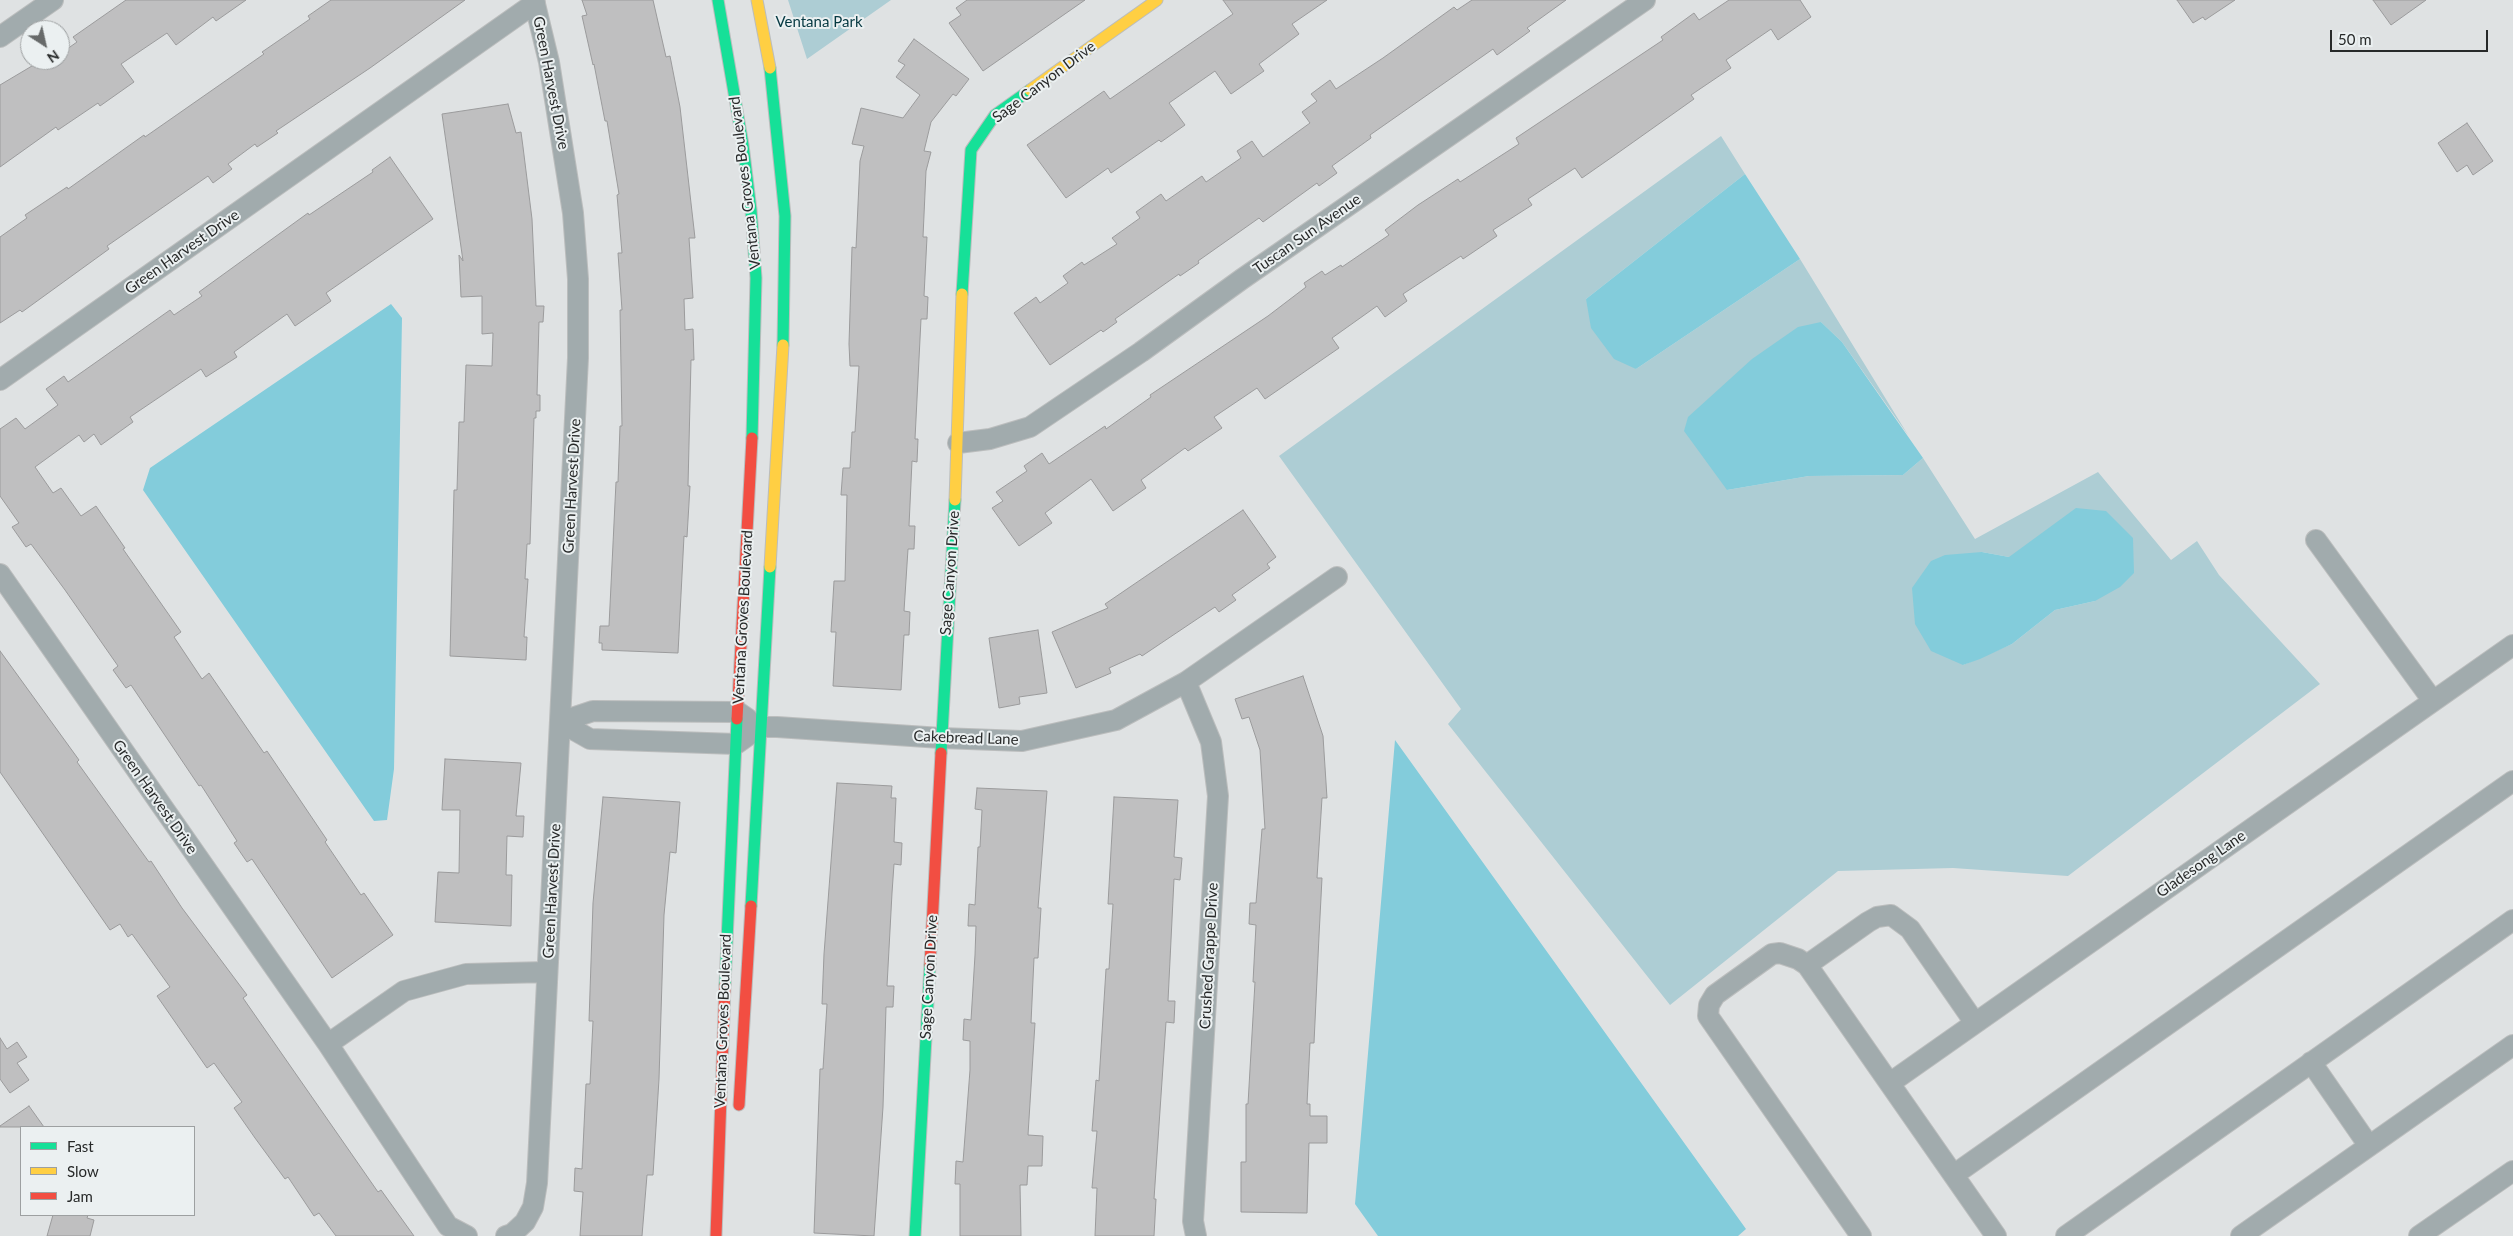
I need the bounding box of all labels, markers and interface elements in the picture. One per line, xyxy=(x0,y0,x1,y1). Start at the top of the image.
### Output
park label: Ventana Park xyxy=(775,13,863,31)
street label: Green Harvest Drive xyxy=(529,15,573,151)
north arrow xyxy=(20,20,70,70)
scale bar xyxy=(2333,20,2490,52)
text: 50 m xyxy=(2338,30,2372,48)
street label: Sage Canyon Drive xyxy=(989,37,1099,127)
text: N xyxy=(44,47,63,67)
street label: Ventana Groves Boulevard xyxy=(725,95,765,271)
street label: Tuscan Sun Avenue xyxy=(1250,190,1364,278)
street label: Green Harvest Drive xyxy=(122,206,242,298)
street label: Green Harvest Drive xyxy=(559,418,585,554)
street label: Sage Canyon Drive xyxy=(937,510,963,636)
street label: Ventana Groves Boulevard xyxy=(729,530,757,704)
street label: Cakebread Lane xyxy=(913,727,1019,749)
street label: Green Harvest Drive xyxy=(109,737,201,857)
street label: Green Harvest Drive xyxy=(539,823,565,959)
street label: Gladesong Lane xyxy=(2153,827,2249,901)
street label: Crushed Grappe Drive xyxy=(1196,882,1222,1030)
street label: Sage Canyon Drive xyxy=(917,914,941,1040)
street label: Ventana Groves Boulevard xyxy=(711,934,735,1108)
legend xyxy=(20,1126,195,1216)
text: Fast xyxy=(67,1137,94,1155)
text: Slow xyxy=(67,1162,99,1180)
text: Jam xyxy=(67,1187,93,1205)

